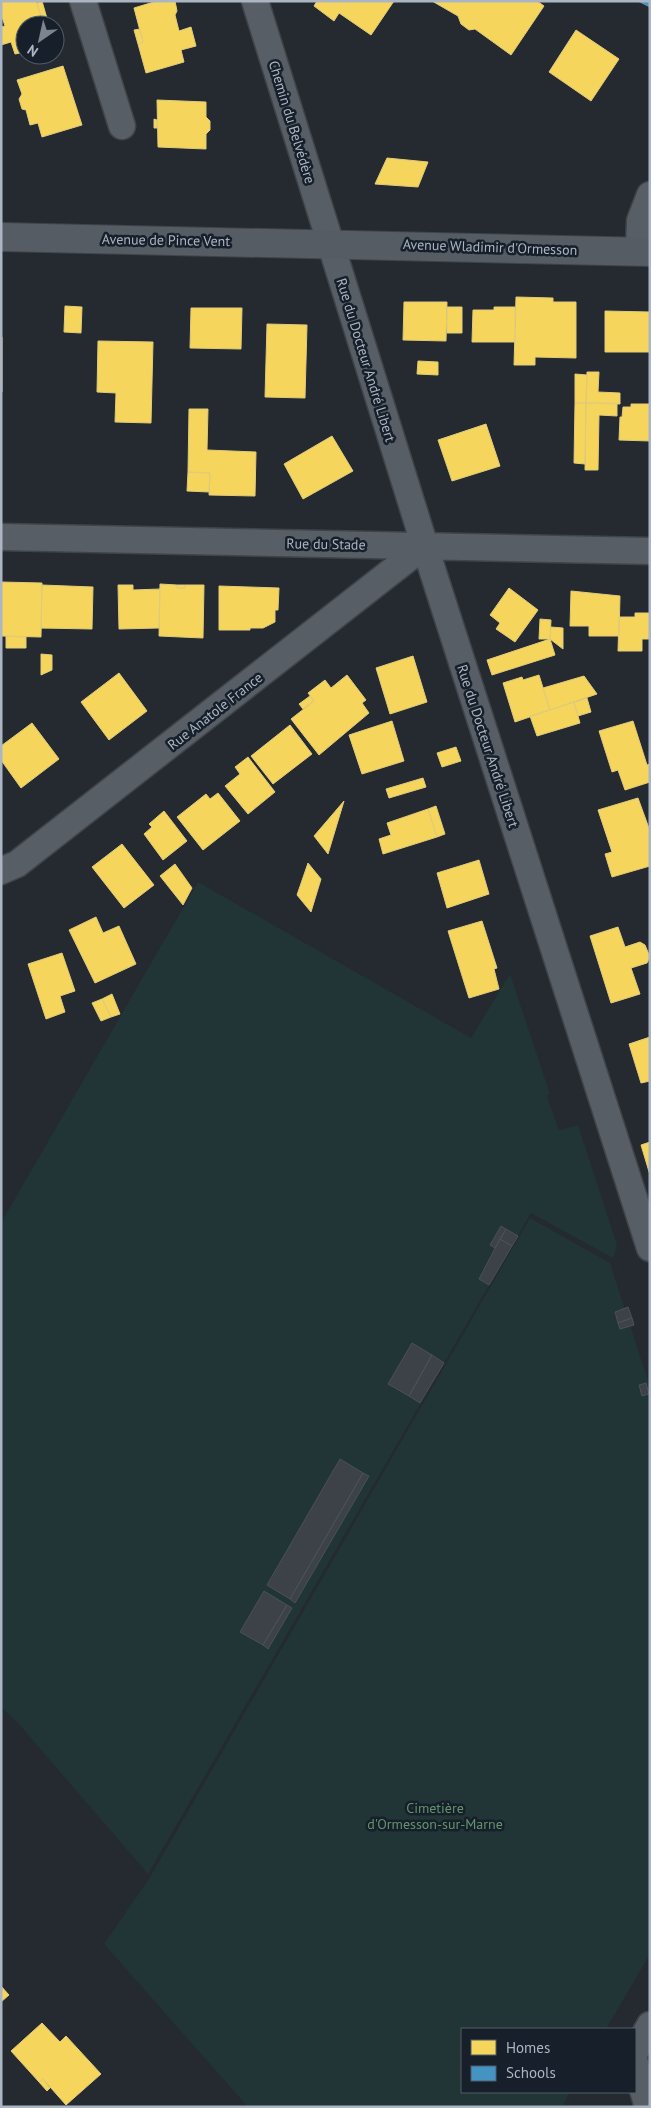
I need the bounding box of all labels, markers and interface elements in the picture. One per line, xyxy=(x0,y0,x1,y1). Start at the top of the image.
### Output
north arrow xyxy=(15,15,65,65)
text: N xyxy=(24,41,42,61)
street label: Chemin du Belvédère xyxy=(265,58,319,186)
street label: Avenue de Pince Vent xyxy=(102,230,230,250)
street label: Avenue Wladimir d'Ormesson xyxy=(402,235,578,259)
street label: Rue du Docteur André Libert xyxy=(333,276,400,444)
street label: Rue du Stade xyxy=(286,534,366,554)
street label: Rue du Docteur André Libert xyxy=(453,662,523,830)
street label: Rue Anatole France xyxy=(164,668,266,754)
park label: Cimetière d'Ormesson-sur-Marne xyxy=(367,1799,503,1833)
legend xyxy=(461,2028,636,2093)
text: Homes xyxy=(506,2038,550,2057)
text: Schools xyxy=(506,2063,556,2082)

